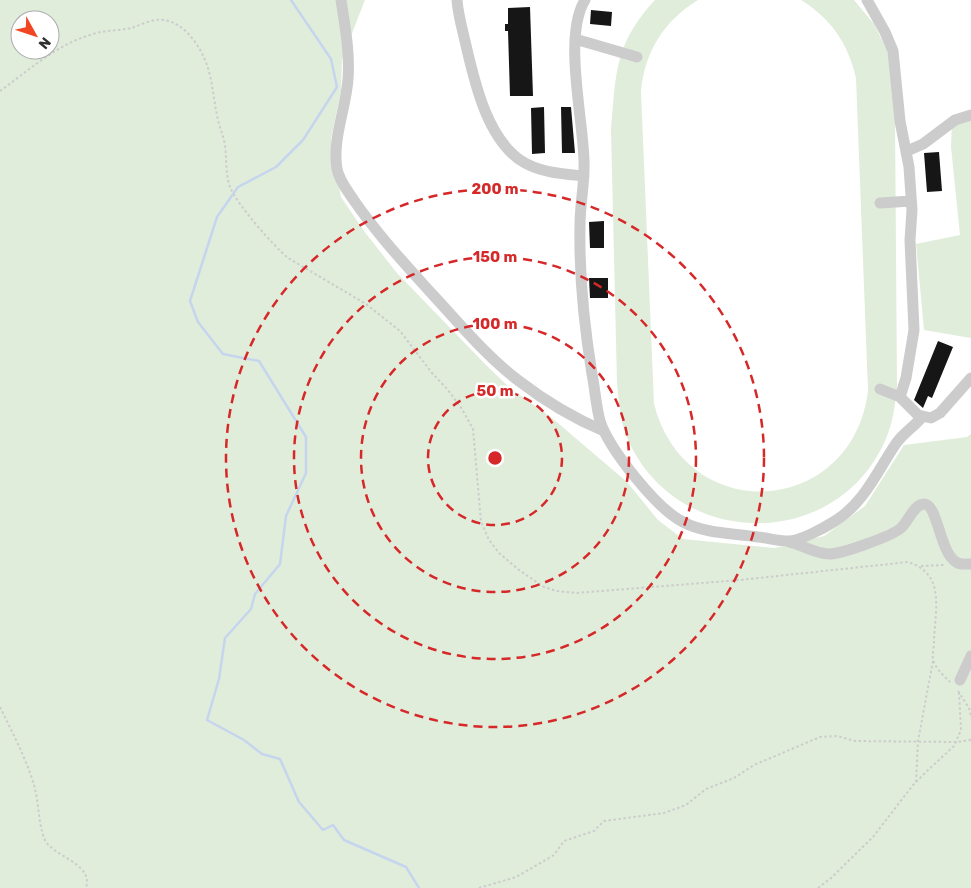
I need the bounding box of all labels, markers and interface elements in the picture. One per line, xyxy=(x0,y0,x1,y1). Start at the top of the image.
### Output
north arrow xyxy=(10,10,60,60)
text: N xyxy=(35,34,54,52)
text: 200 m xyxy=(471,180,519,198)
text: 150 m xyxy=(473,248,517,266)
text: 100 m xyxy=(473,315,517,333)
text: 50 m xyxy=(477,382,513,400)
centre of rings xyxy=(486,449,504,467)

